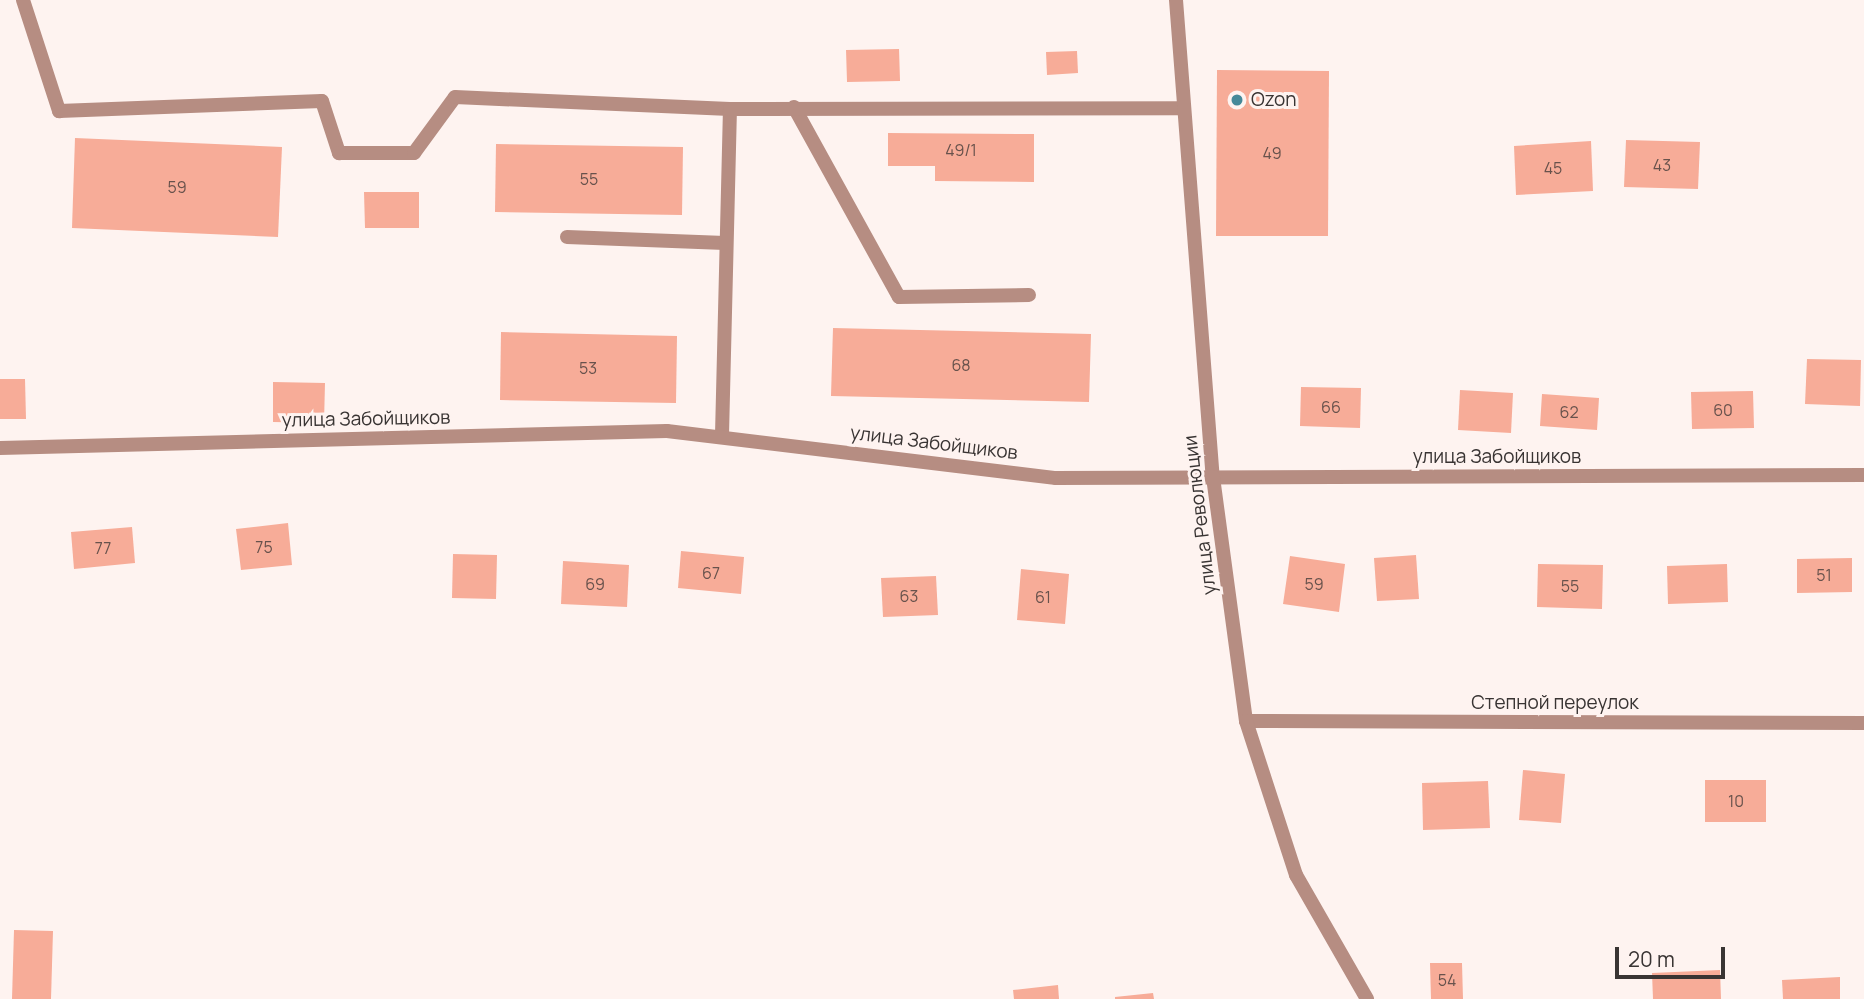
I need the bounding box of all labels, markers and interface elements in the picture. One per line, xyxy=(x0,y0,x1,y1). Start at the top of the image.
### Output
place label: Ozon xyxy=(1251,89,1297,111)
marker: Ozon xyxy=(1229,92,1245,108)
house number: 49/1 xyxy=(945,140,977,160)
house number: 49 xyxy=(1262,143,1282,163)
house number: 43 xyxy=(1653,155,1671,175)
house number: 45 xyxy=(1544,158,1562,178)
house number: 55 xyxy=(580,169,598,189)
house number: 59 xyxy=(167,177,187,197)
house number: 68 xyxy=(951,355,971,375)
house number: 53 xyxy=(579,358,597,378)
house number: 66 xyxy=(1321,397,1341,417)
house number: 60 xyxy=(1713,400,1733,420)
house number: 62 xyxy=(1559,402,1579,422)
street label: улица Забойщиков xyxy=(282,406,450,432)
street label: улица Забойщиков xyxy=(849,421,1019,465)
street label: улица Революции xyxy=(1179,434,1221,596)
street label: улица Забойщиков xyxy=(1413,446,1581,468)
house number: 75 xyxy=(255,537,273,557)
house number: 77 xyxy=(95,538,111,558)
house number: 67 xyxy=(702,563,720,583)
house number: 51 xyxy=(1816,565,1832,585)
house number: 69 xyxy=(585,574,605,594)
house number: 59 xyxy=(1304,574,1324,594)
house number: 55 xyxy=(1561,576,1579,596)
house number: 63 xyxy=(900,586,918,606)
house number: 61 xyxy=(1035,587,1051,607)
street label: Степной переулок xyxy=(1471,692,1639,714)
house number: 10 xyxy=(1728,791,1744,811)
scale bar xyxy=(1619,932,1729,976)
text: 20 m xyxy=(1628,945,1675,973)
house number: 54 xyxy=(1438,970,1456,990)

